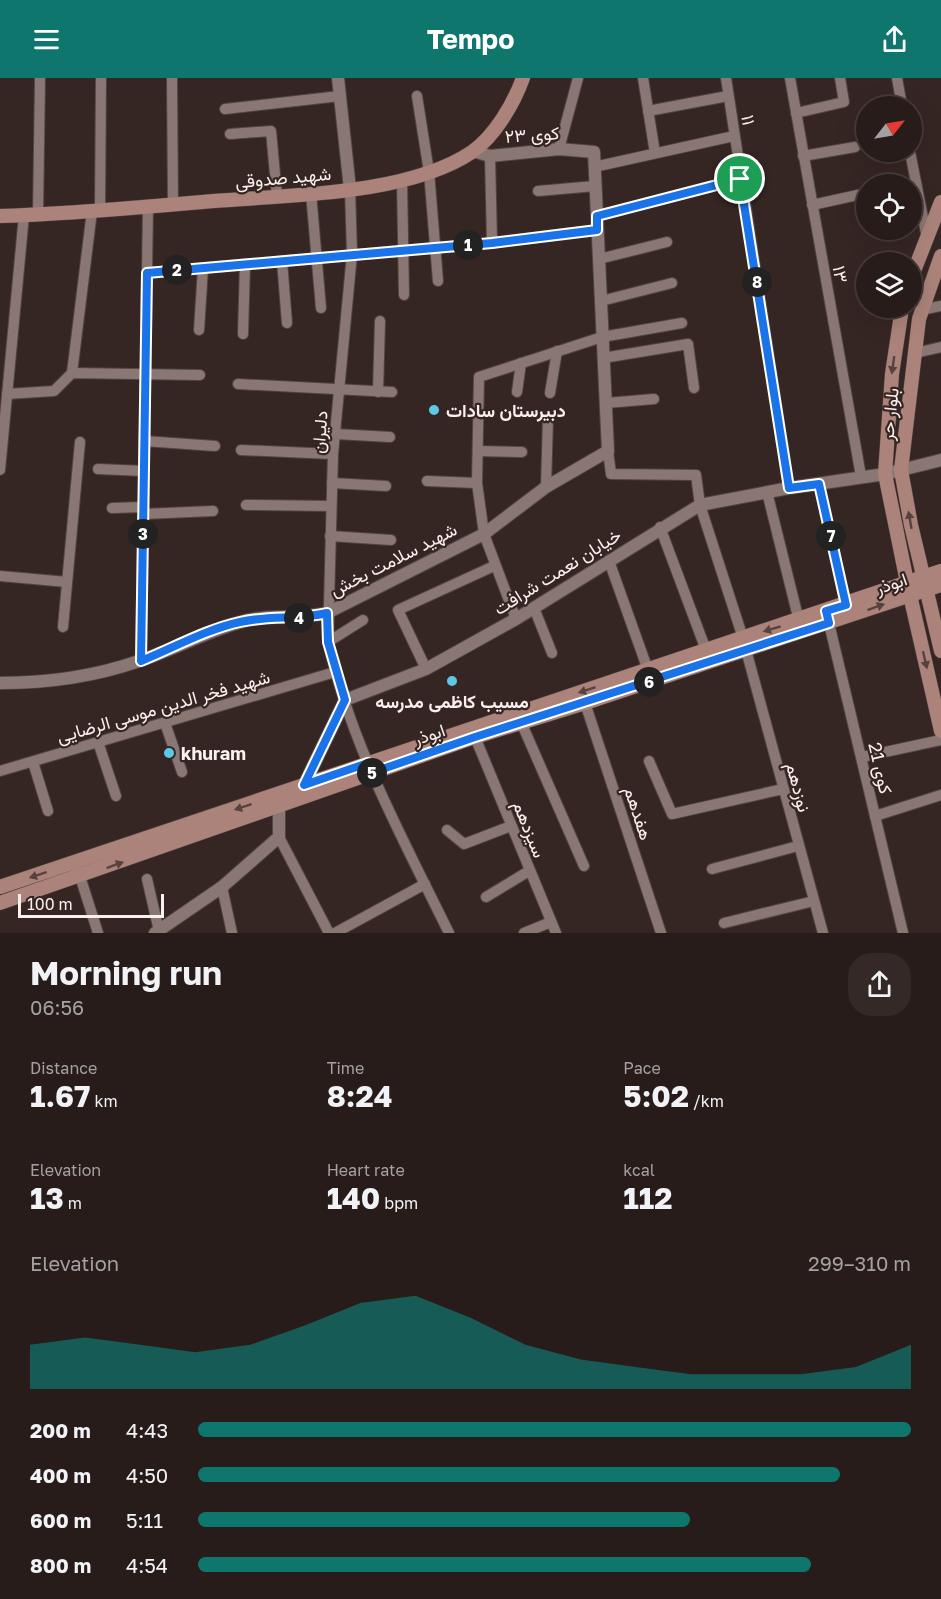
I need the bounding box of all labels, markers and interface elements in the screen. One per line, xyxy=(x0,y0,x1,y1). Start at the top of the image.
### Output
icon: menu xyxy=(30,23,63,56)
text: Tempo xyxy=(427,23,514,55)
icon: share xyxy=(878,23,911,56)
north arrow xyxy=(856,96,922,162)
map controls xyxy=(856,96,922,318)
street label: ۱۱ xyxy=(737,113,761,127)
street label: کوی ۲۳ xyxy=(504,121,560,148)
pin xyxy=(714,153,765,204)
street label: شهید صدوقی xyxy=(234,162,332,193)
icon: arrive xyxy=(723,162,756,195)
button: locate xyxy=(856,174,922,240)
pin: 1 xyxy=(453,230,483,260)
text: 1 xyxy=(464,235,472,255)
button: layers xyxy=(856,252,922,318)
pin: 2 xyxy=(162,255,192,285)
text: 2 xyxy=(172,260,182,280)
street label: ۱۳ xyxy=(829,264,853,284)
pin: 8 xyxy=(742,267,772,297)
text: 8 xyxy=(752,272,762,292)
one-way arrow xyxy=(889,356,898,375)
street label: بلوار حر xyxy=(875,387,904,443)
place label: دبیرستان سادات xyxy=(446,399,566,422)
marker: دبیرستان سادات xyxy=(427,403,441,417)
street label: دلیران xyxy=(306,410,333,454)
one-way arrow xyxy=(905,510,914,529)
street label: شهید سلامت بخش xyxy=(326,518,461,601)
pin: 3 xyxy=(128,519,158,549)
pin: 7 xyxy=(816,521,846,551)
street label: خیابان نعمت شرافت xyxy=(489,523,625,620)
text: 3 xyxy=(138,524,148,544)
text: 7 xyxy=(827,526,835,546)
street label: ابوذر xyxy=(871,567,910,600)
one-way arrow xyxy=(868,601,886,611)
pin: 4 xyxy=(284,603,314,633)
text: 4 xyxy=(294,608,304,628)
one-way arrow xyxy=(763,624,781,634)
one-way arrow xyxy=(920,651,930,669)
street label: شهید فخر الدین موسی الرضایی xyxy=(54,665,272,748)
pin: 6 xyxy=(634,667,664,697)
text: 6 xyxy=(644,672,654,692)
marker: مسیب کاظمی مدرسه xyxy=(445,674,459,688)
one-way arrow xyxy=(578,685,596,695)
place label: مسیب کاظمی مدرسه xyxy=(375,690,529,713)
street label: ابوذر xyxy=(409,718,448,751)
street label: کوی 21 xyxy=(863,740,898,796)
place label: khuram xyxy=(181,742,246,764)
marker: khuram xyxy=(162,746,176,760)
pin: 5 xyxy=(357,758,387,788)
street label: نوزدهم xyxy=(780,760,816,815)
text: 5 xyxy=(367,763,377,783)
street label: هفدهم xyxy=(618,783,658,843)
street label: سیزدهم xyxy=(507,797,551,861)
one-way arrow xyxy=(234,802,252,812)
one-way arrow xyxy=(106,859,124,869)
one-way arrow xyxy=(29,870,47,880)
scale bar xyxy=(18,891,164,918)
text: 100 m xyxy=(27,894,73,914)
text: Morning run xyxy=(30,953,222,992)
button: share xyxy=(848,953,911,1016)
text: 06:56 xyxy=(30,995,84,1019)
text: Distance xyxy=(30,1058,97,1078)
text: Time xyxy=(327,1058,364,1078)
text: Pace xyxy=(623,1058,661,1078)
text: 1.67 xyxy=(30,1078,90,1114)
text: 8:24 xyxy=(327,1078,393,1114)
text: 5:02 xyxy=(623,1078,689,1114)
text: km xyxy=(90,1091,118,1111)
text: /km xyxy=(689,1091,724,1111)
text: Elevation xyxy=(30,1160,101,1180)
text: Heart rate xyxy=(327,1160,405,1180)
text: kcal xyxy=(623,1160,655,1180)
text: 13 xyxy=(30,1180,64,1216)
text: 140 xyxy=(327,1180,380,1216)
text: 112 xyxy=(623,1180,673,1216)
text: m xyxy=(64,1193,82,1213)
text: bpm xyxy=(380,1193,418,1213)
text: Elevation xyxy=(30,1251,119,1275)
text: 299–310 m xyxy=(808,1251,911,1275)
text: 200 m xyxy=(30,1418,91,1442)
text: 4:43 xyxy=(126,1418,168,1442)
text: 400 m xyxy=(30,1463,91,1487)
text: 4:50 xyxy=(126,1463,168,1487)
text: 600 m xyxy=(30,1508,91,1532)
text: 5:11 xyxy=(126,1508,163,1532)
text: 800 m xyxy=(30,1553,91,1577)
text: 4:54 xyxy=(126,1553,168,1577)

